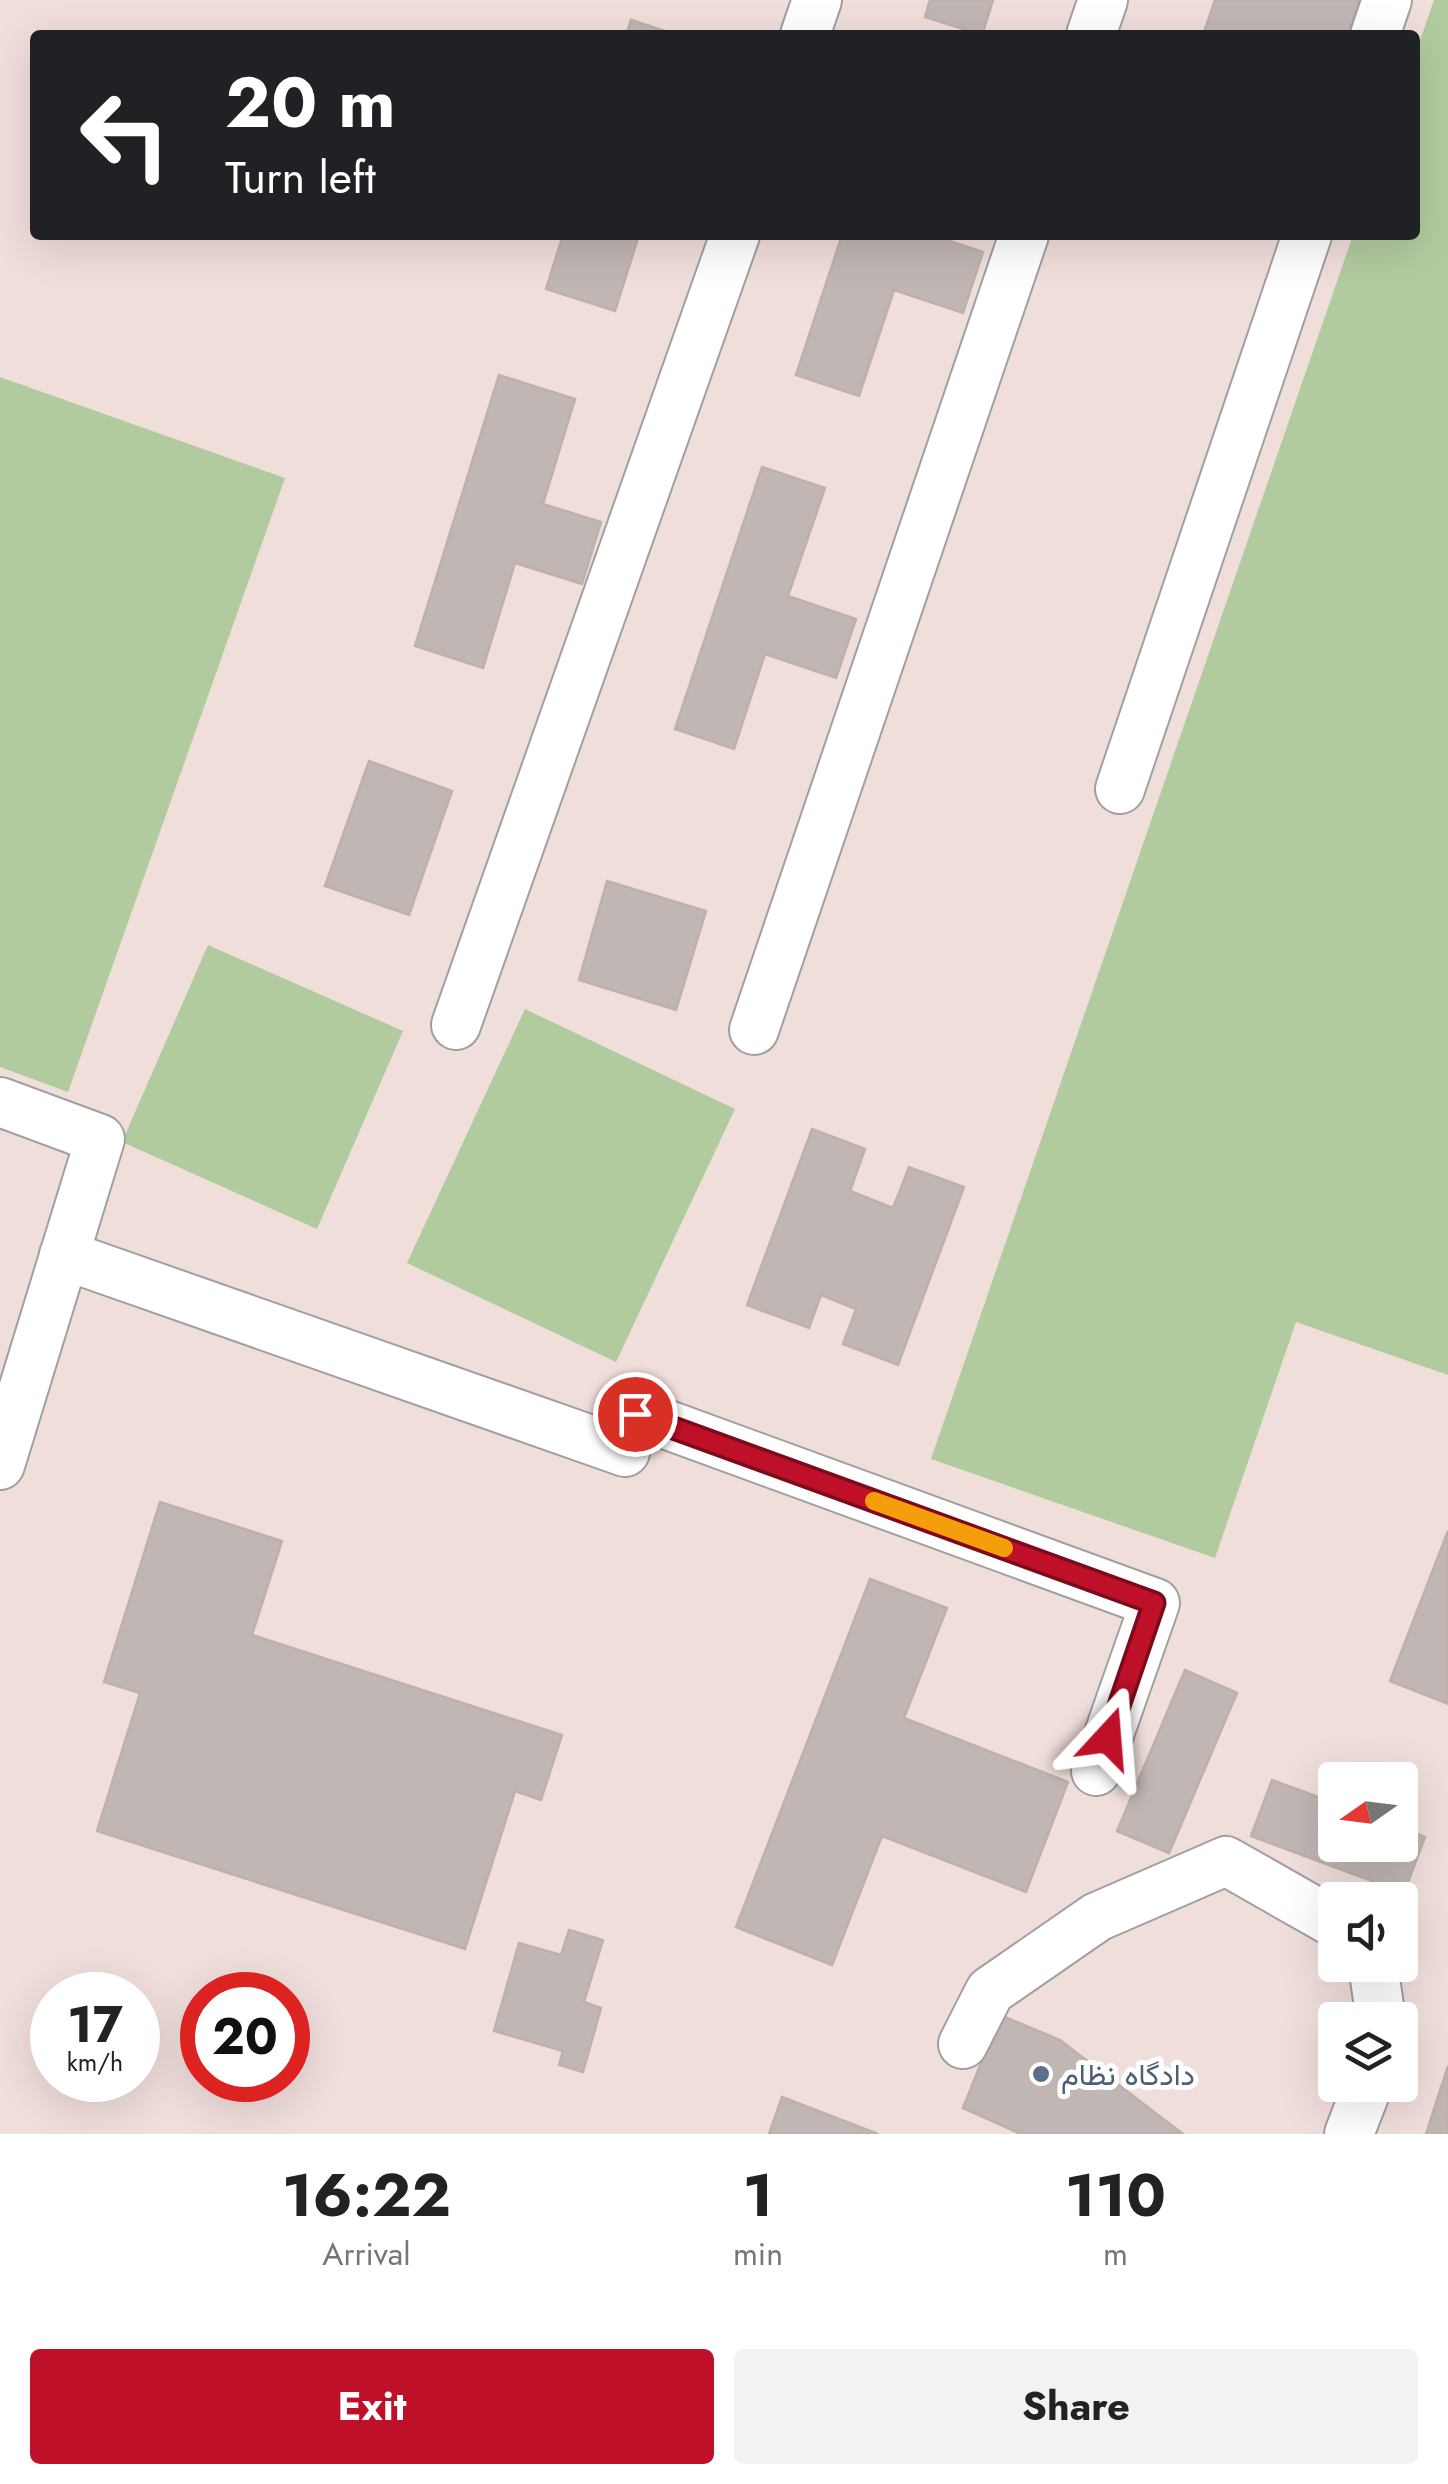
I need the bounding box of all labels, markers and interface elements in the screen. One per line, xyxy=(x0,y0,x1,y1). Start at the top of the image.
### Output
text: 20 m xyxy=(225,52,396,153)
icon: left xyxy=(60,70,190,200)
text: Turn left xyxy=(225,145,376,210)
pin xyxy=(593,1372,678,1457)
icon: arrive xyxy=(608,1387,663,1442)
position arrow xyxy=(1056,1686,1160,1790)
north arrow xyxy=(1318,1762,1418,1862)
map controls xyxy=(1318,1762,1418,2102)
button: sound xyxy=(1318,1882,1418,1982)
speed limit sign: 20 xyxy=(180,1972,310,2102)
text: 17 xyxy=(67,1988,123,2061)
button: layers xyxy=(1318,2002,1418,2102)
text: km/h xyxy=(67,2044,123,2080)
place label: دادگاه نظام xyxy=(1061,2053,1195,2096)
marker: دادگاه نظام xyxy=(1030,2063,1052,2085)
text: 16:22 xyxy=(282,2152,451,2239)
text: 1 xyxy=(743,2152,773,2239)
text: 110 xyxy=(1065,2152,1166,2239)
text: Arrival xyxy=(322,2231,411,2277)
text: min xyxy=(733,2231,783,2277)
text: m xyxy=(1103,2231,1128,2277)
button: Exit xyxy=(30,2349,714,2464)
button: Share xyxy=(734,2349,1418,2464)

